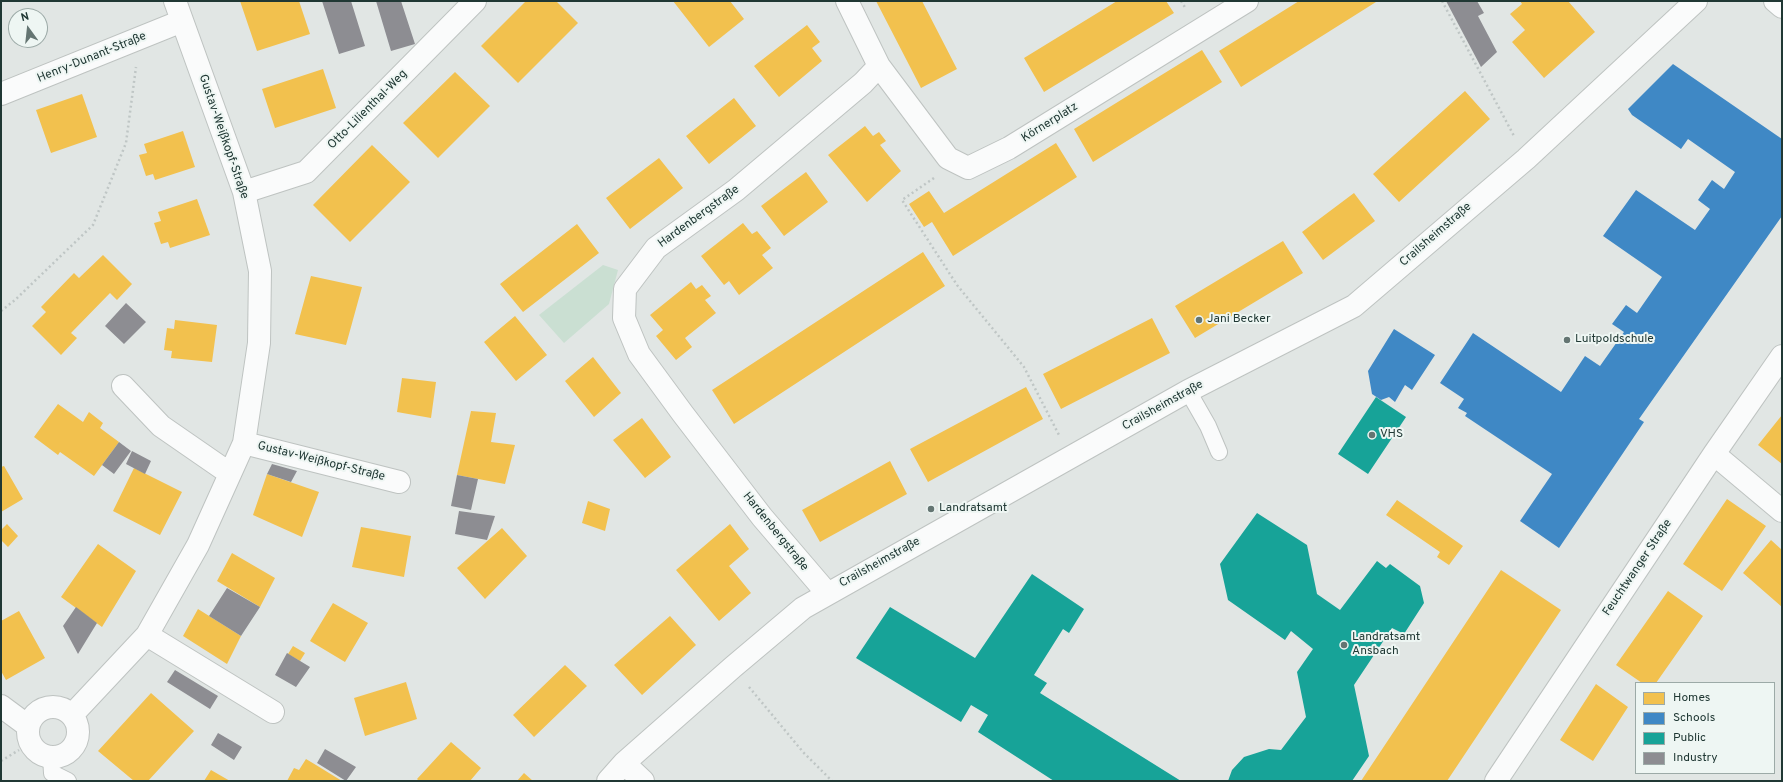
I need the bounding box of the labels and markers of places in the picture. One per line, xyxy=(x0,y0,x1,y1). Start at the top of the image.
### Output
place label: Jani Becker xyxy=(1207,313,1271,327)
marker: Jani Becker xyxy=(1194,315,1204,325)
place label: Luitpoldschule xyxy=(1575,333,1654,347)
marker: Luitpoldschule xyxy=(1562,335,1572,345)
place label: VHS xyxy=(1380,428,1403,442)
marker: VHS xyxy=(1367,430,1377,440)
place label: Landratsamt xyxy=(939,502,1007,516)
marker: Landratsamt xyxy=(926,504,936,514)
place label: Landratsamt Ansbach xyxy=(1352,631,1420,659)
marker: Landratsamt Ansbach xyxy=(1339,640,1349,650)

